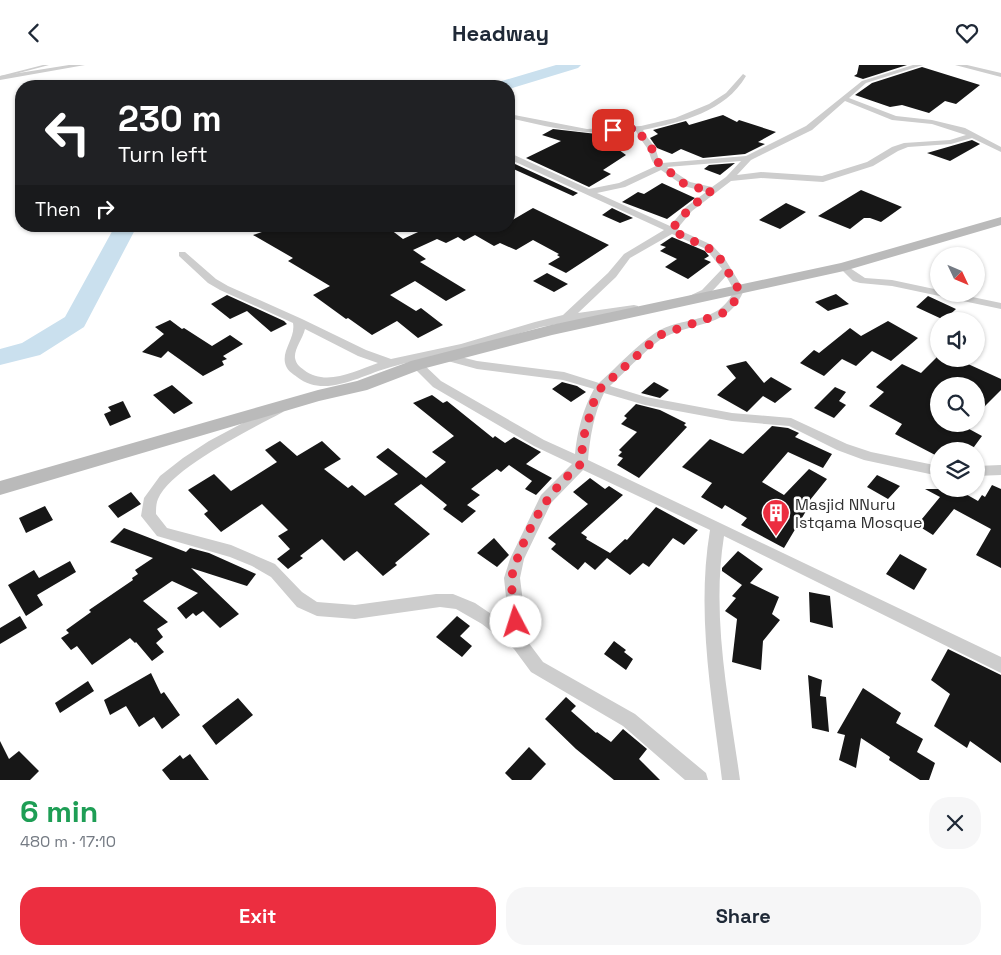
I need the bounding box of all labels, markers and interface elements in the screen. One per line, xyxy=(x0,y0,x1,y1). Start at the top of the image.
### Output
icon: back xyxy=(20,19,48,47)
text: Headway xyxy=(452,19,549,47)
icon: heart xyxy=(953,19,981,47)
text: 230 m xyxy=(118,97,222,141)
icon: left xyxy=(35,100,100,165)
pin xyxy=(592,109,634,151)
icon: arrive xyxy=(599,116,627,144)
text: Turn left xyxy=(118,140,208,168)
icon: right xyxy=(91,195,119,223)
text: Then xyxy=(35,197,81,222)
north arrow xyxy=(930,247,985,303)
map controls xyxy=(930,247,985,497)
button: sound xyxy=(930,312,985,367)
button: search xyxy=(930,377,985,432)
button: layers xyxy=(930,442,985,497)
place label: Masjid NNuru Istqama Mosque xyxy=(795,494,923,533)
building icon: Masjid NNuru Istqama Mosque xyxy=(761,498,791,537)
position arrow xyxy=(489,595,541,647)
text: 6 min xyxy=(20,792,98,831)
button: close xyxy=(929,797,981,849)
text: 480 m · 17:10 xyxy=(20,831,116,852)
button: Exit xyxy=(20,887,496,945)
button: Share xyxy=(506,887,981,945)

